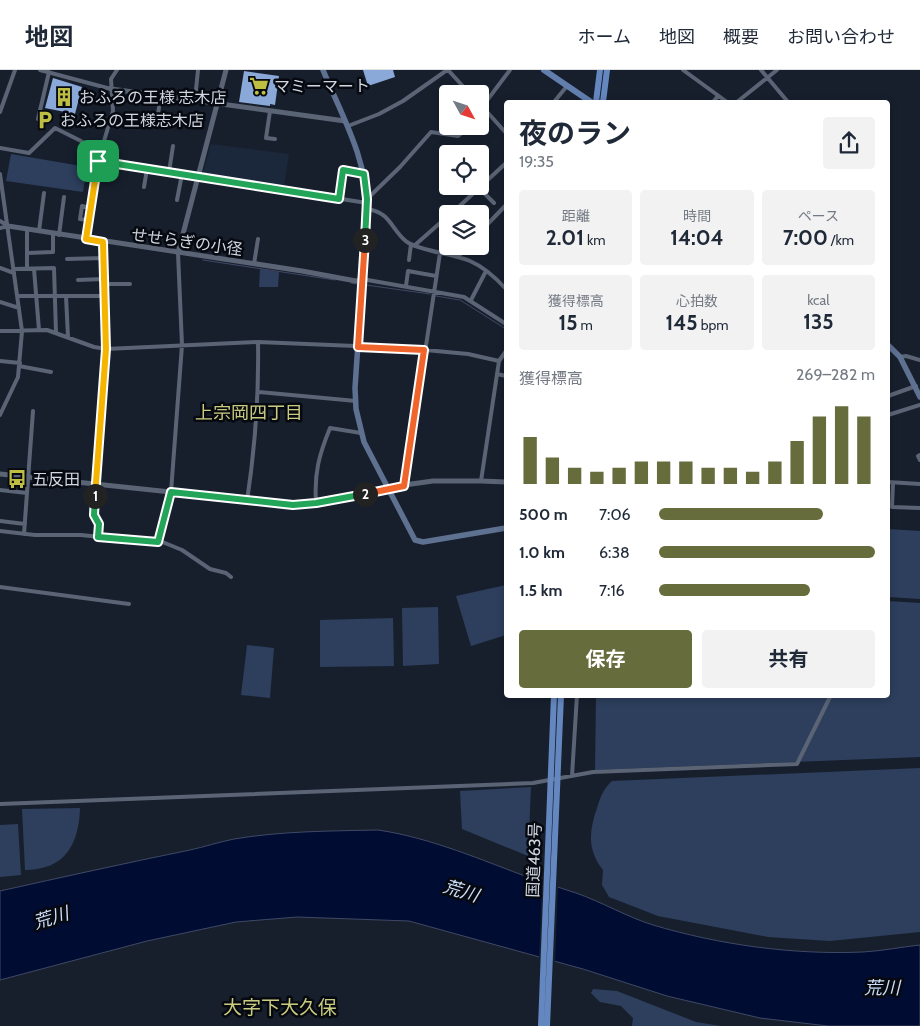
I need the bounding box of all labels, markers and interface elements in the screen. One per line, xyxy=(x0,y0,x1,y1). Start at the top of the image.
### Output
text: 地図 xyxy=(25,22,73,51)
text: ホーム xyxy=(578,26,631,48)
text: 地図 xyxy=(659,26,695,48)
text: 概要 xyxy=(723,26,759,48)
text: お問い合わせ xyxy=(787,26,895,48)
supermarket icon: マミーマート xyxy=(248,75,270,97)
place label: マミーマート xyxy=(274,77,370,96)
north arrow xyxy=(439,85,489,135)
map controls xyxy=(439,85,489,255)
building icon: おふろの王様 志木店 xyxy=(53,86,75,108)
place label: おふろの王様 志木店 xyxy=(79,88,227,107)
parking icon: おふろの王様志木店 xyxy=(34,109,56,131)
place label: おふろの王様志木店 xyxy=(60,111,204,130)
text: 夜のラン xyxy=(519,116,631,150)
button: share xyxy=(823,117,875,169)
pin xyxy=(77,140,119,182)
button: locate xyxy=(439,145,489,195)
icon: arrive xyxy=(84,147,112,175)
text: 19:35 xyxy=(519,152,554,171)
button: layers xyxy=(439,205,489,255)
text: 距離 xyxy=(562,207,590,225)
text: 時間 xyxy=(683,207,711,225)
text: ペース xyxy=(798,207,839,225)
street label: せせらぎの小径 xyxy=(130,225,244,259)
text: 2.01 xyxy=(546,225,584,250)
text: 14:04 xyxy=(670,225,724,250)
text: 7:00 xyxy=(783,225,828,250)
pin: 3 xyxy=(352,228,378,252)
text: 3 xyxy=(362,231,369,249)
text: km xyxy=(584,231,606,249)
text: /km xyxy=(828,231,854,249)
text: kcal xyxy=(807,291,830,309)
text: 獲得標高 xyxy=(548,292,604,310)
text: 心拍数 xyxy=(676,292,718,310)
text: 135 xyxy=(803,309,834,334)
text: 15 xyxy=(558,310,577,335)
text: 145 xyxy=(665,310,698,335)
text: m xyxy=(577,316,593,334)
text: bpm xyxy=(698,316,729,334)
text: 269–282 m xyxy=(796,365,875,384)
text: 獲得標高 xyxy=(519,369,583,388)
district label: 上宗岡四丁目 xyxy=(195,402,303,424)
bus stop icon: 五反田 xyxy=(6,468,28,490)
place label: 五反田 xyxy=(32,470,80,489)
pin: 2 xyxy=(352,482,378,506)
pin: 1 xyxy=(82,484,108,508)
text: 2 xyxy=(362,485,369,503)
text: 1 xyxy=(93,487,98,505)
text: 500 m xyxy=(519,505,568,524)
text: 7:06 xyxy=(599,505,631,524)
text: 1.0 km xyxy=(519,543,565,562)
text: 6:38 xyxy=(599,543,630,562)
text: 1.5 km xyxy=(519,581,562,600)
text: 7:16 xyxy=(599,581,625,600)
button: 保存 xyxy=(519,630,692,688)
button: 共有 xyxy=(702,630,875,688)
street label: 国道463号 xyxy=(523,822,545,898)
water label: 荒川 xyxy=(441,875,483,907)
water label: 荒川 xyxy=(31,902,73,934)
water label: 荒川 xyxy=(864,977,902,999)
district label: 大字下大久保 xyxy=(223,996,337,1019)

